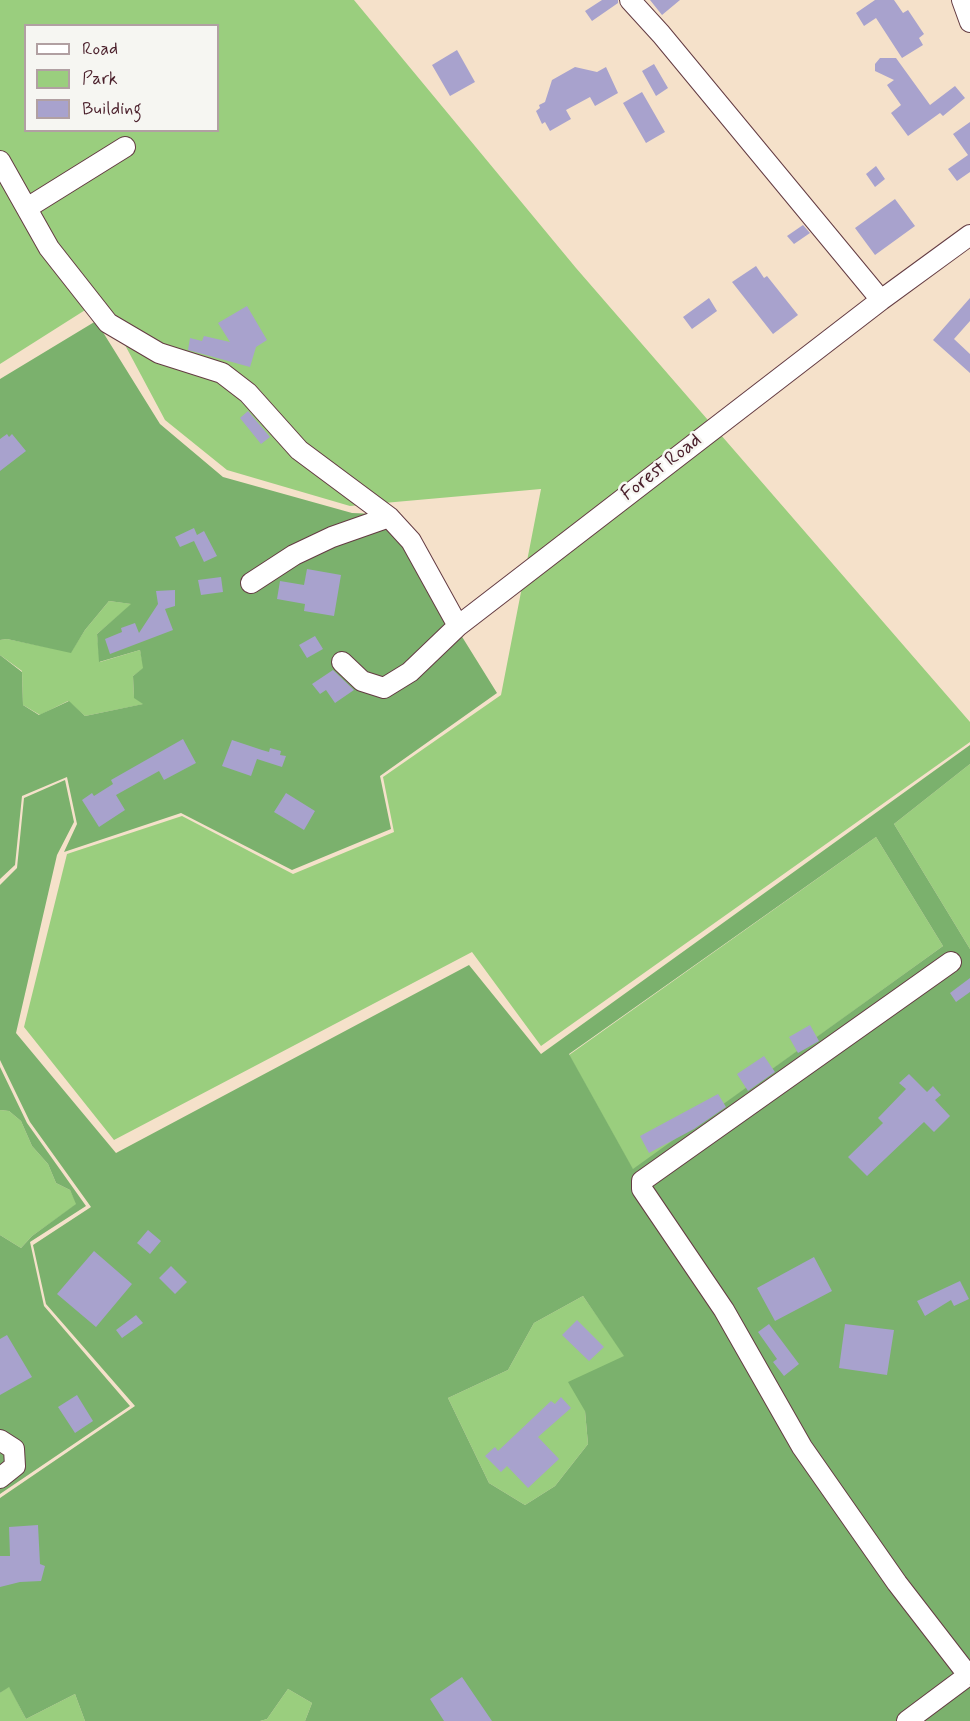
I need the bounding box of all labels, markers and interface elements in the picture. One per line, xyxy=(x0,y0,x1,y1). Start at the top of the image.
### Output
legend xyxy=(24,24,219,132)
text: Road xyxy=(82,37,118,61)
text: Park xyxy=(82,67,118,91)
text: Building xyxy=(82,97,142,121)
street label: Forest Road xyxy=(617,429,707,507)

